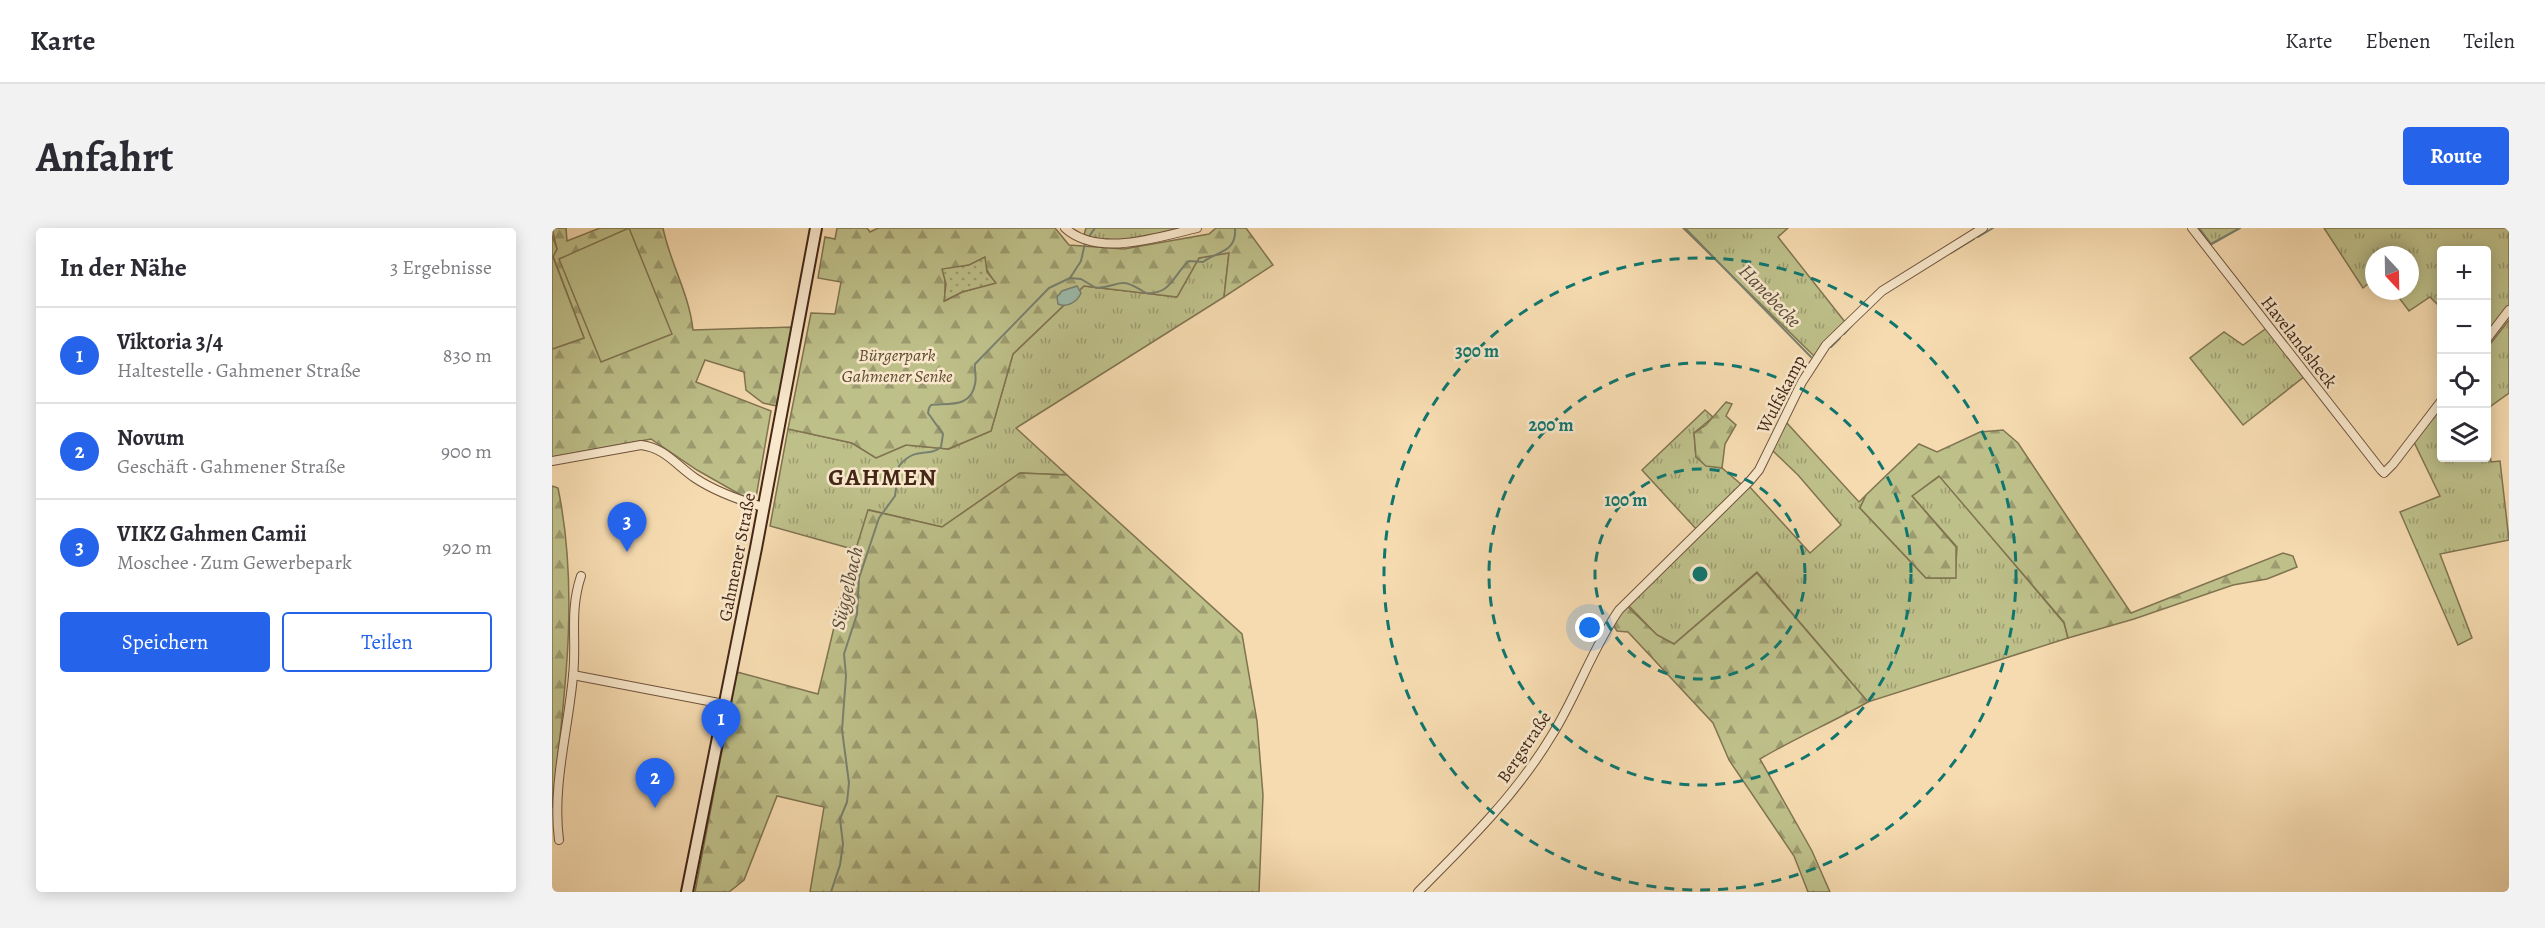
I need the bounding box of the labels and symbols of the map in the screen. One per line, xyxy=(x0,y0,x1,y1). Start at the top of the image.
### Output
north arrow xyxy=(2365,246,2419,300)
water label: Hanebecke xyxy=(1733,258,1807,334)
street label: Havelandsheck xyxy=(2255,291,2343,393)
text: 300 m xyxy=(1455,339,1499,363)
park label: Bürgerpark Gahmener Senke xyxy=(842,343,953,388)
street label: Wulfskamp xyxy=(1751,351,1811,438)
text: 200 m xyxy=(1528,413,1574,437)
district label: GAHMEN xyxy=(828,461,938,493)
text: 100 m xyxy=(1605,488,1647,512)
street label: Gahmener Straße xyxy=(713,491,761,623)
pin: 3 xyxy=(608,502,646,552)
water label: Süggelbach xyxy=(824,544,870,632)
centre of rings xyxy=(1690,564,1710,584)
your location xyxy=(1575,613,1604,642)
pin: 1 xyxy=(702,700,740,749)
street label: Bergstraße xyxy=(1491,706,1557,788)
pin: 2 xyxy=(636,758,674,808)

